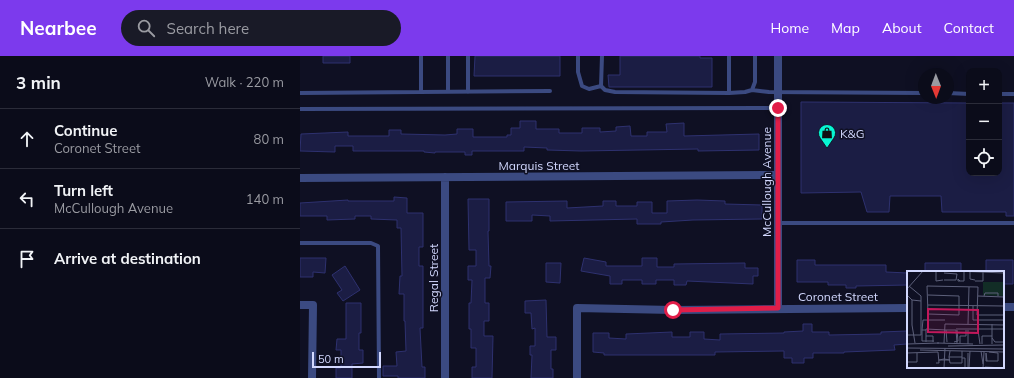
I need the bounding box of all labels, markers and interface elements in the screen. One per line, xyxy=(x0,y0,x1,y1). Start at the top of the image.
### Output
search box xyxy=(121,10,401,46)
text: Nearbee xyxy=(20,16,97,40)
icon: search xyxy=(135,17,157,39)
text: Search here xyxy=(167,19,249,38)
text: Home xyxy=(770,19,809,37)
text: Map xyxy=(831,19,860,37)
text: About xyxy=(882,19,922,37)
text: Contact xyxy=(944,19,994,37)
north arrow xyxy=(918,68,954,104)
map controls xyxy=(966,68,1002,176)
button: + xyxy=(966,68,1002,104)
text: 3 min xyxy=(16,72,61,93)
text: Walk · 220 m xyxy=(205,74,284,90)
route end xyxy=(769,99,787,117)
button: − xyxy=(966,104,1002,140)
text: Continue xyxy=(54,121,117,140)
shop icon: K&G xyxy=(817,123,837,148)
place label: K&G xyxy=(840,126,864,141)
street label: McCullough Avenue xyxy=(759,127,774,237)
icon: ahead xyxy=(16,128,38,150)
text: 80 m xyxy=(254,131,284,147)
text: Coronet Street xyxy=(54,140,141,156)
button: locate xyxy=(966,140,1002,176)
street label: Marquis Street xyxy=(498,158,580,173)
text: Turn left xyxy=(54,181,113,200)
icon: left xyxy=(16,188,38,210)
text: 140 m xyxy=(246,191,284,207)
text: McCullough Avenue xyxy=(54,200,173,216)
street label: Regal Street xyxy=(426,244,441,312)
icon: arrive xyxy=(16,248,38,270)
text: Arrive at destination xyxy=(54,249,201,268)
inset map xyxy=(907,271,1004,368)
street label: Coronet Street xyxy=(798,289,878,304)
route start xyxy=(664,301,682,319)
scale bar xyxy=(312,350,381,369)
text: 50 m xyxy=(318,352,344,366)

